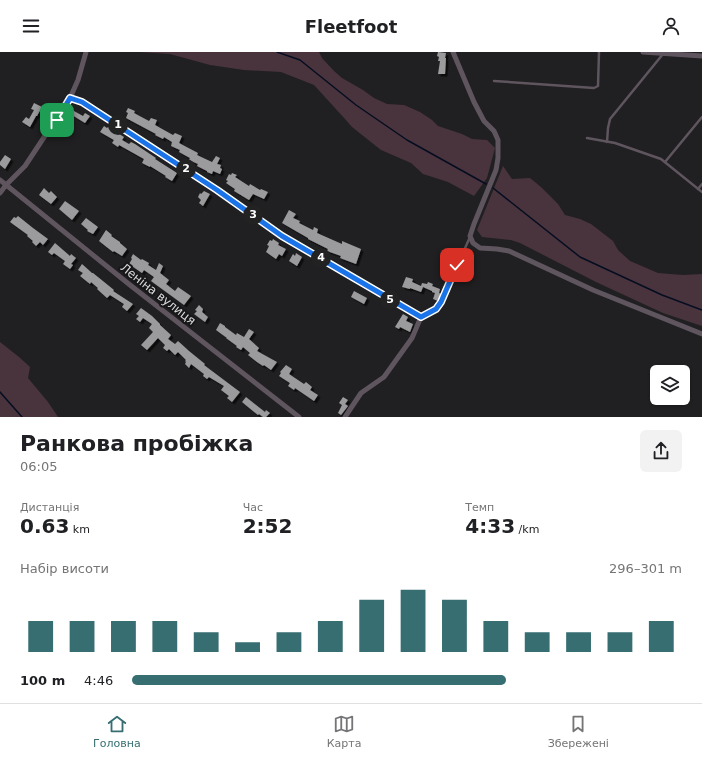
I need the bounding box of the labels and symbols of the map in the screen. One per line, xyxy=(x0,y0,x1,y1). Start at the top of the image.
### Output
pin xyxy=(40,103,74,137)
pin: 1 xyxy=(108,115,128,135)
pin: 2 xyxy=(176,159,196,179)
pin: 3 xyxy=(243,205,263,225)
pin: 4 xyxy=(311,248,331,268)
pin xyxy=(440,248,474,282)
street label: Леніна вулиця xyxy=(118,260,198,328)
pin: 5 xyxy=(380,290,400,310)

